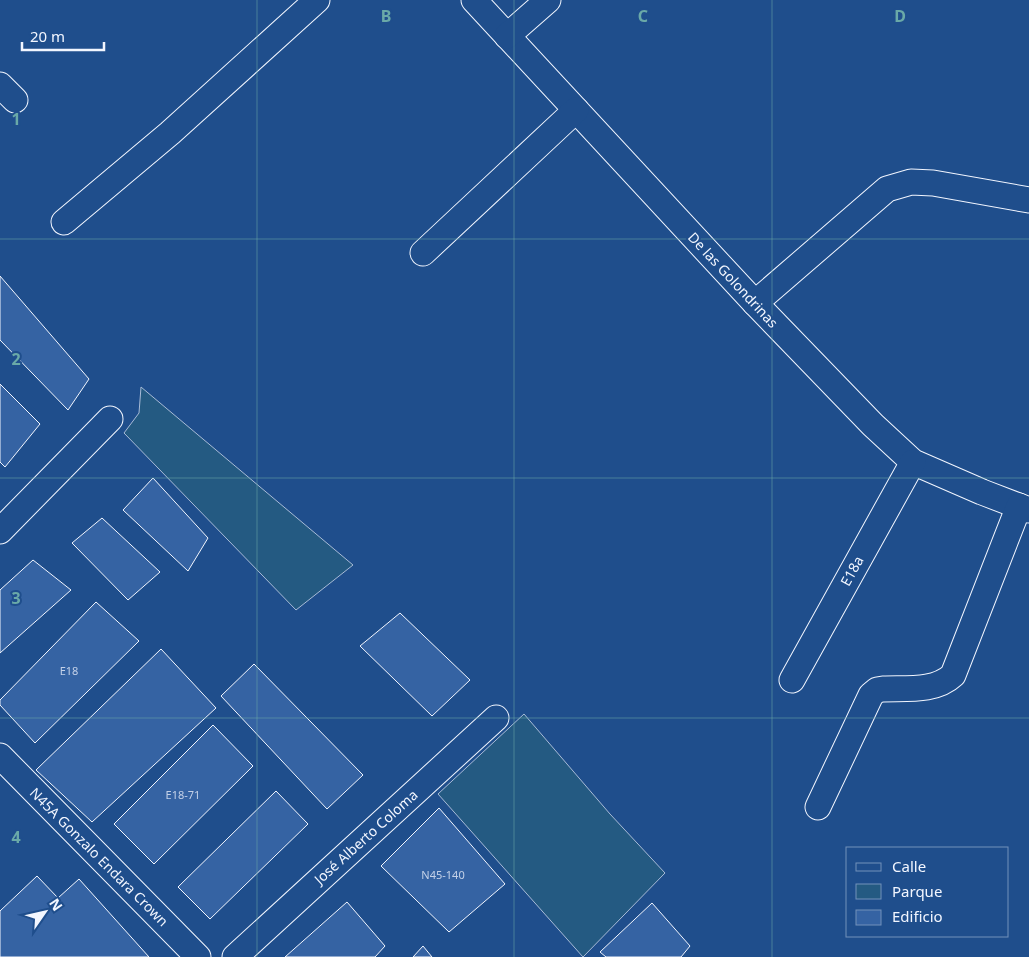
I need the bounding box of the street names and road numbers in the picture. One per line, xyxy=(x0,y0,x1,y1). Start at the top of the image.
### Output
street label: De las Golondrinas xyxy=(684,228,783,332)
street label: E18a xyxy=(836,552,868,589)
street label: N45A Gonzalo Endara Crown xyxy=(26,784,172,930)
street label: José Alberto Coloma xyxy=(308,785,421,889)

